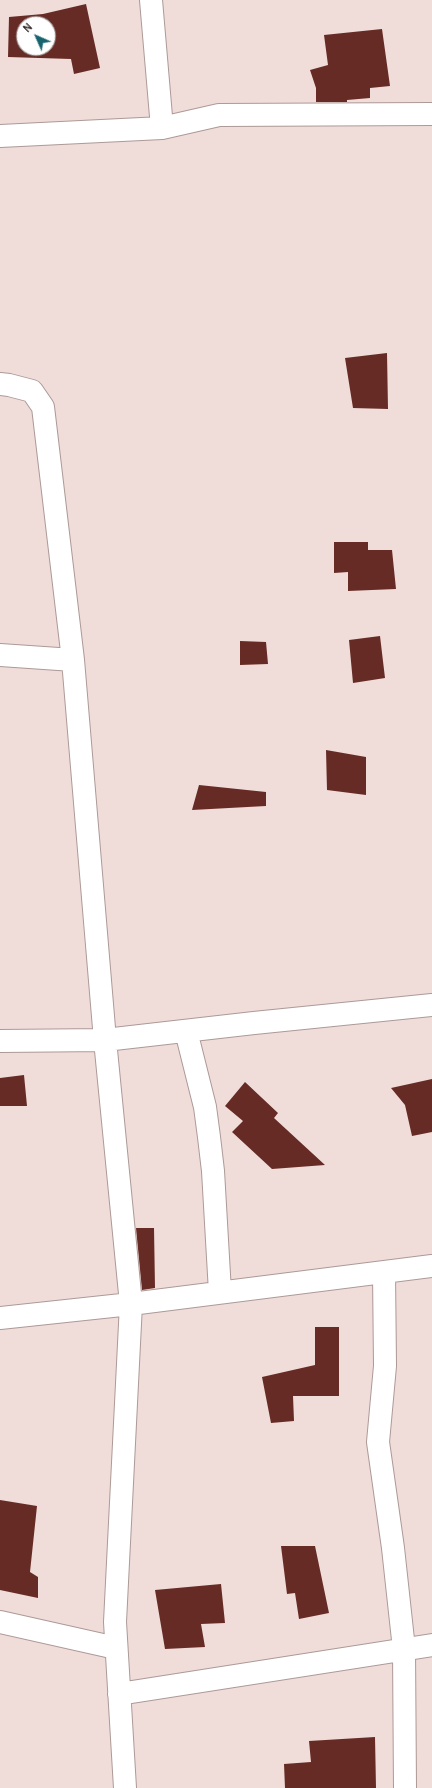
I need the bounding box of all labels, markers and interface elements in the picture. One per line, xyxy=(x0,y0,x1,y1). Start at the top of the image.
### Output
north arrow xyxy=(16,16,56,56)
text: N xyxy=(20,20,35,35)

